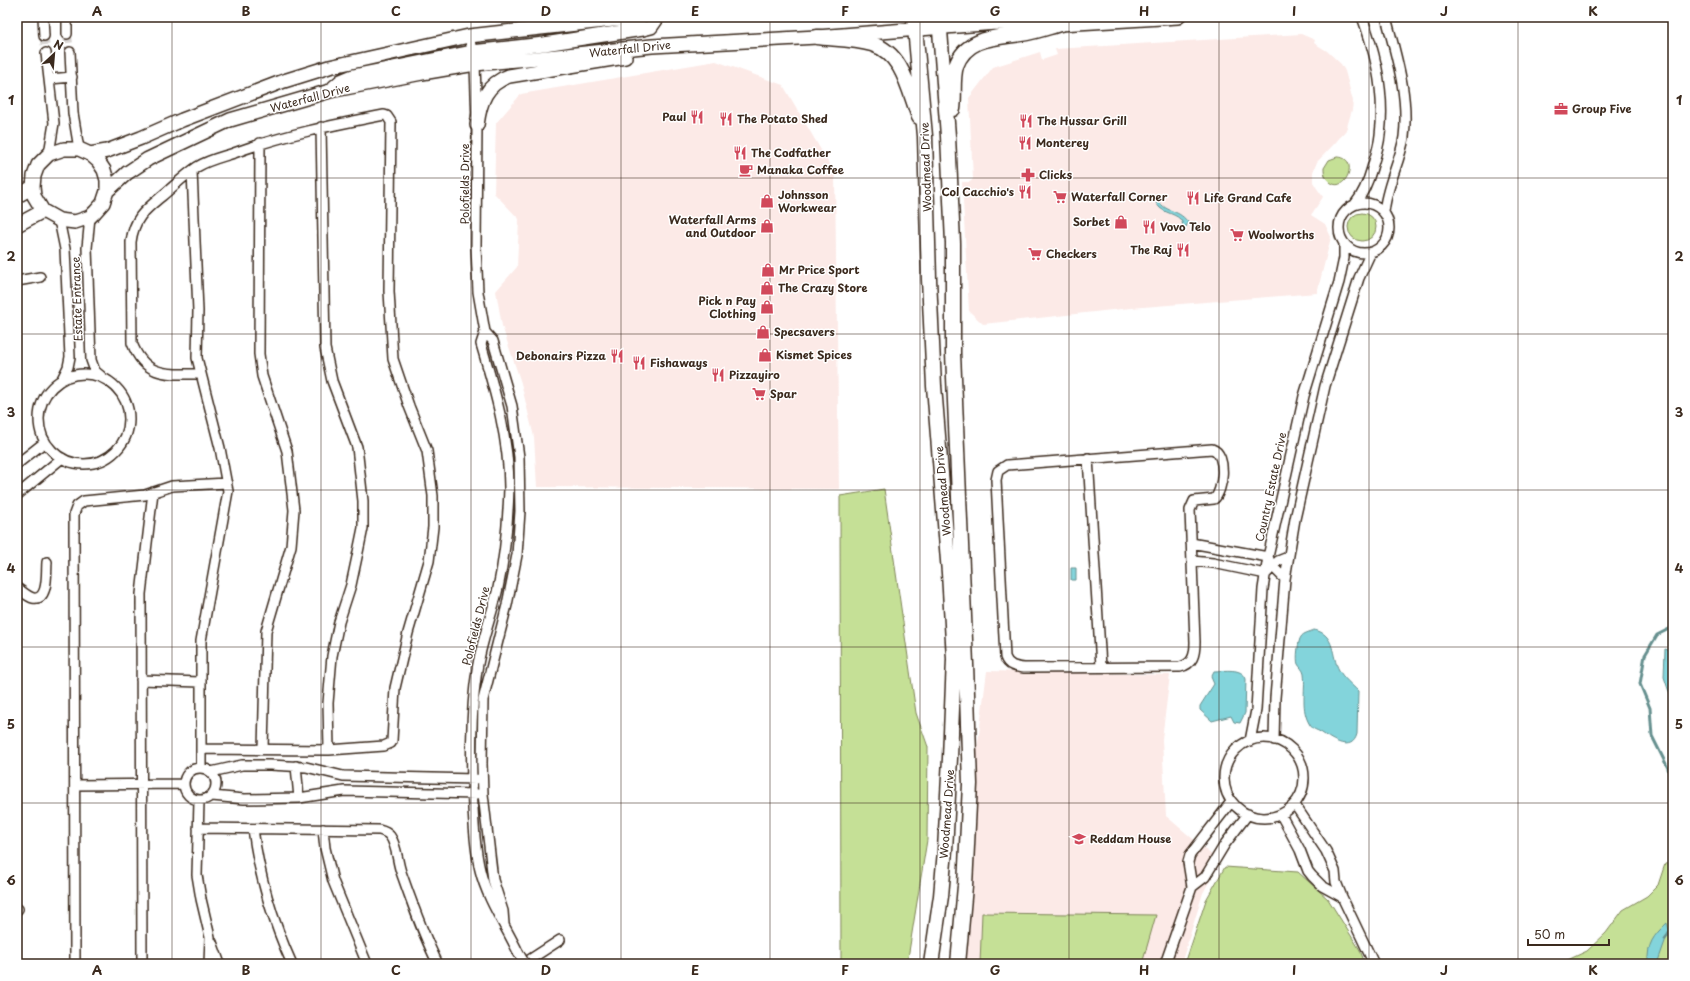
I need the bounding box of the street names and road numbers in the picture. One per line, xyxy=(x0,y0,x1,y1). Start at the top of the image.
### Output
street label: Waterfall Drive xyxy=(588,36,672,61)
street label: Waterfall Drive xyxy=(268,79,352,116)
street label: Woodmead Drive xyxy=(915,122,936,212)
street label: Polofields Drive xyxy=(456,143,473,225)
street label: Estate Entrance xyxy=(67,256,86,342)
street label: Country Estate Drive xyxy=(1251,431,1290,543)
street label: Woodmead Drive xyxy=(930,446,955,537)
street label: Polofields Drive xyxy=(457,584,494,667)
street label: Woodmead Drive xyxy=(935,769,958,859)

